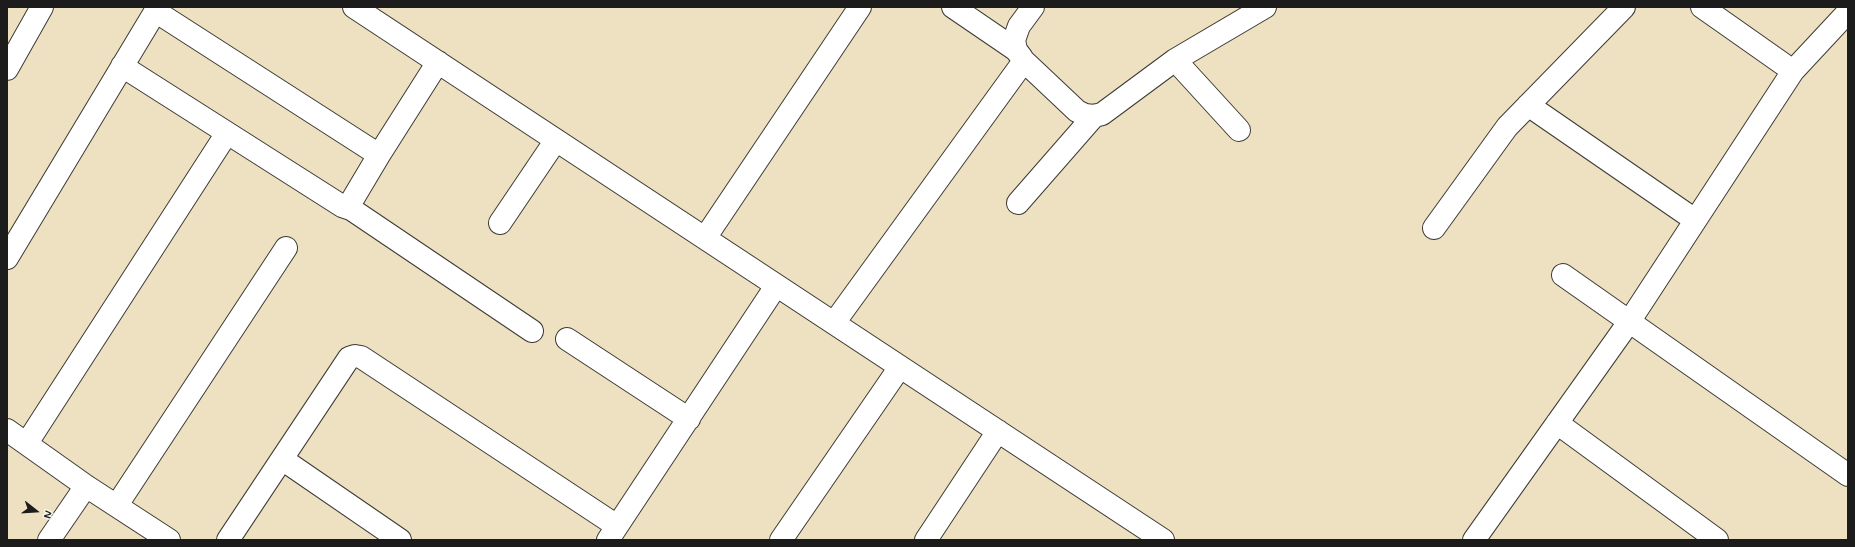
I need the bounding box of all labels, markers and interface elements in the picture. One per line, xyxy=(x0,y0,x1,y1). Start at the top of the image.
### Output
north arrow xyxy=(16,491,56,531)
text: N xyxy=(40,509,55,520)

